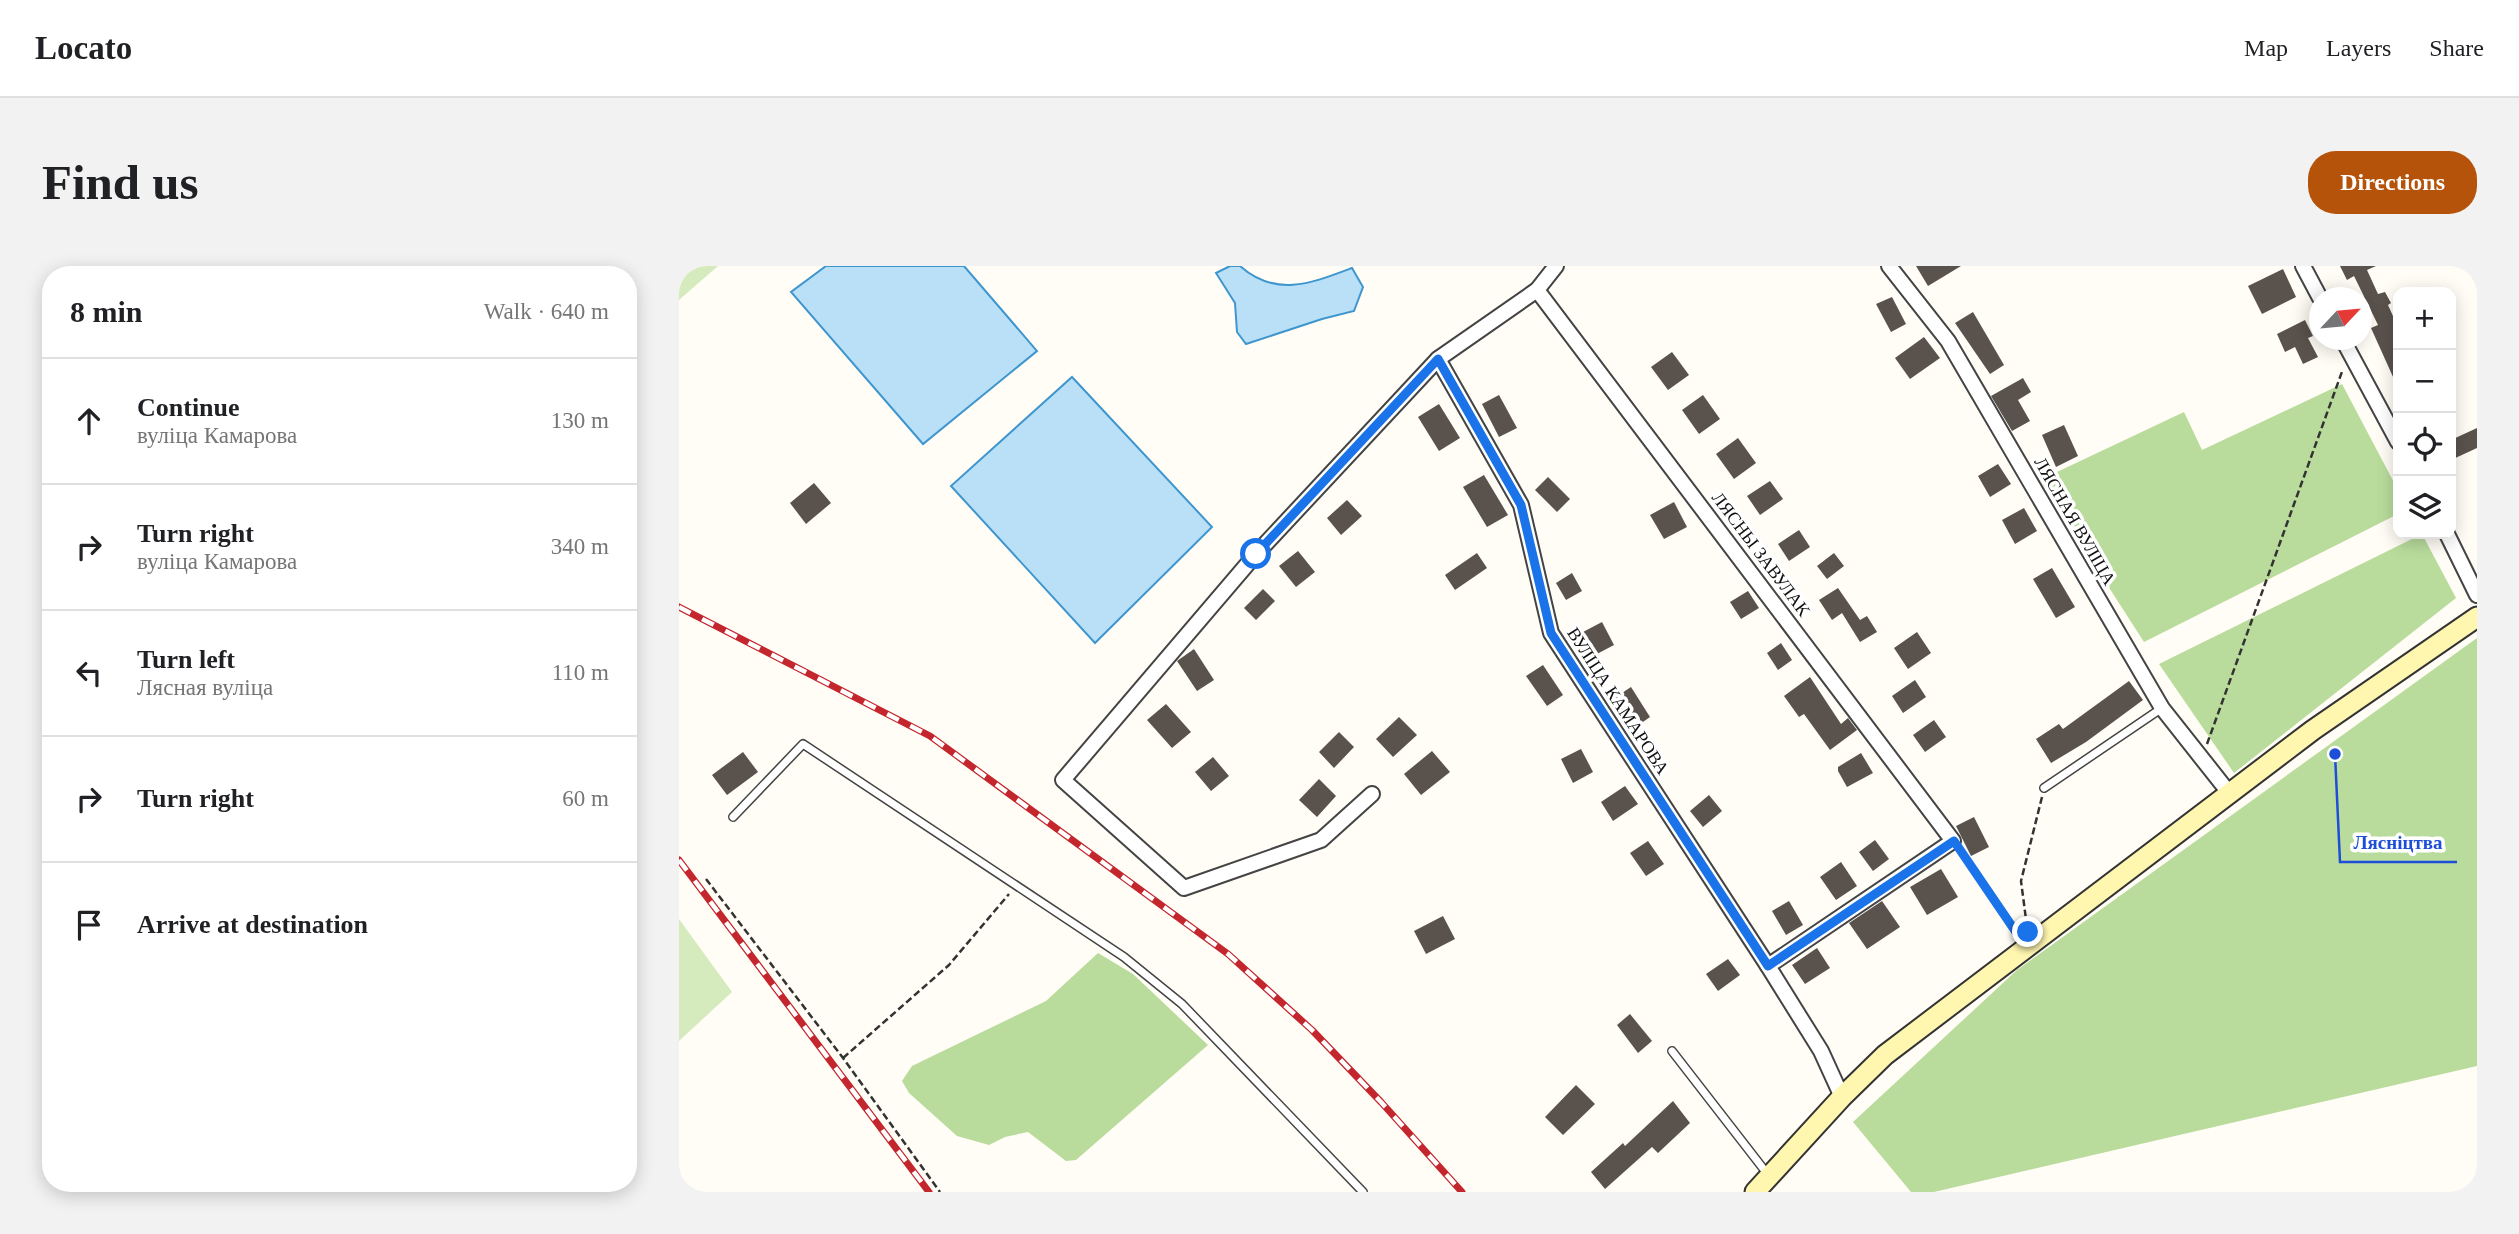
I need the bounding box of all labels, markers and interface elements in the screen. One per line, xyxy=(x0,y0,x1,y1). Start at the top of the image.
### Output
text: Locato xyxy=(35,30,132,66)
text: Map xyxy=(2244,35,2288,61)
text: Layers xyxy=(2326,35,2391,61)
text: Share xyxy=(2429,35,2484,61)
button: Directions xyxy=(2308,151,2477,214)
text: Find us xyxy=(42,155,199,210)
north arrow xyxy=(2309,287,2372,350)
map controls xyxy=(2393,287,2456,539)
button: + xyxy=(2393,287,2456,350)
text: 8 min xyxy=(70,295,143,328)
text: Walk · 640 m xyxy=(484,299,609,324)
button: − xyxy=(2393,350,2456,413)
text: Continue xyxy=(137,393,240,422)
icon: ahead xyxy=(70,402,108,440)
text: 130 m xyxy=(551,408,609,433)
button: locate xyxy=(2393,413,2456,476)
text: вуліца Камарова xyxy=(137,423,297,448)
street label: ЛЯСНАЯ ВУЛІЦА xyxy=(2030,454,2120,588)
button: layers xyxy=(2393,476,2456,539)
street label: ЛЯСНЫ ЗАВУЛАК xyxy=(1708,488,1815,621)
text: Turn right xyxy=(137,519,254,548)
icon: right xyxy=(70,528,108,566)
text: 340 m xyxy=(551,534,609,559)
route start xyxy=(1240,538,1271,569)
text: вуліца Камарова xyxy=(137,549,297,574)
street label: ВУЛІЦА КАМАРОВА xyxy=(1563,624,1673,778)
text: Turn left xyxy=(137,645,235,674)
icon: left xyxy=(70,654,108,692)
text: 110 m xyxy=(552,660,609,685)
text: Лясная вуліца xyxy=(137,675,273,700)
icon: right xyxy=(70,780,108,818)
text: Turn right xyxy=(137,784,254,813)
text: 60 m xyxy=(562,786,609,811)
callout: Лясніцтва xyxy=(2340,822,2457,862)
text: Лясніцтва xyxy=(2353,832,2443,853)
icon: arrive xyxy=(70,906,108,944)
text: Arrive at destination xyxy=(137,910,368,939)
route end xyxy=(2012,916,2043,947)

